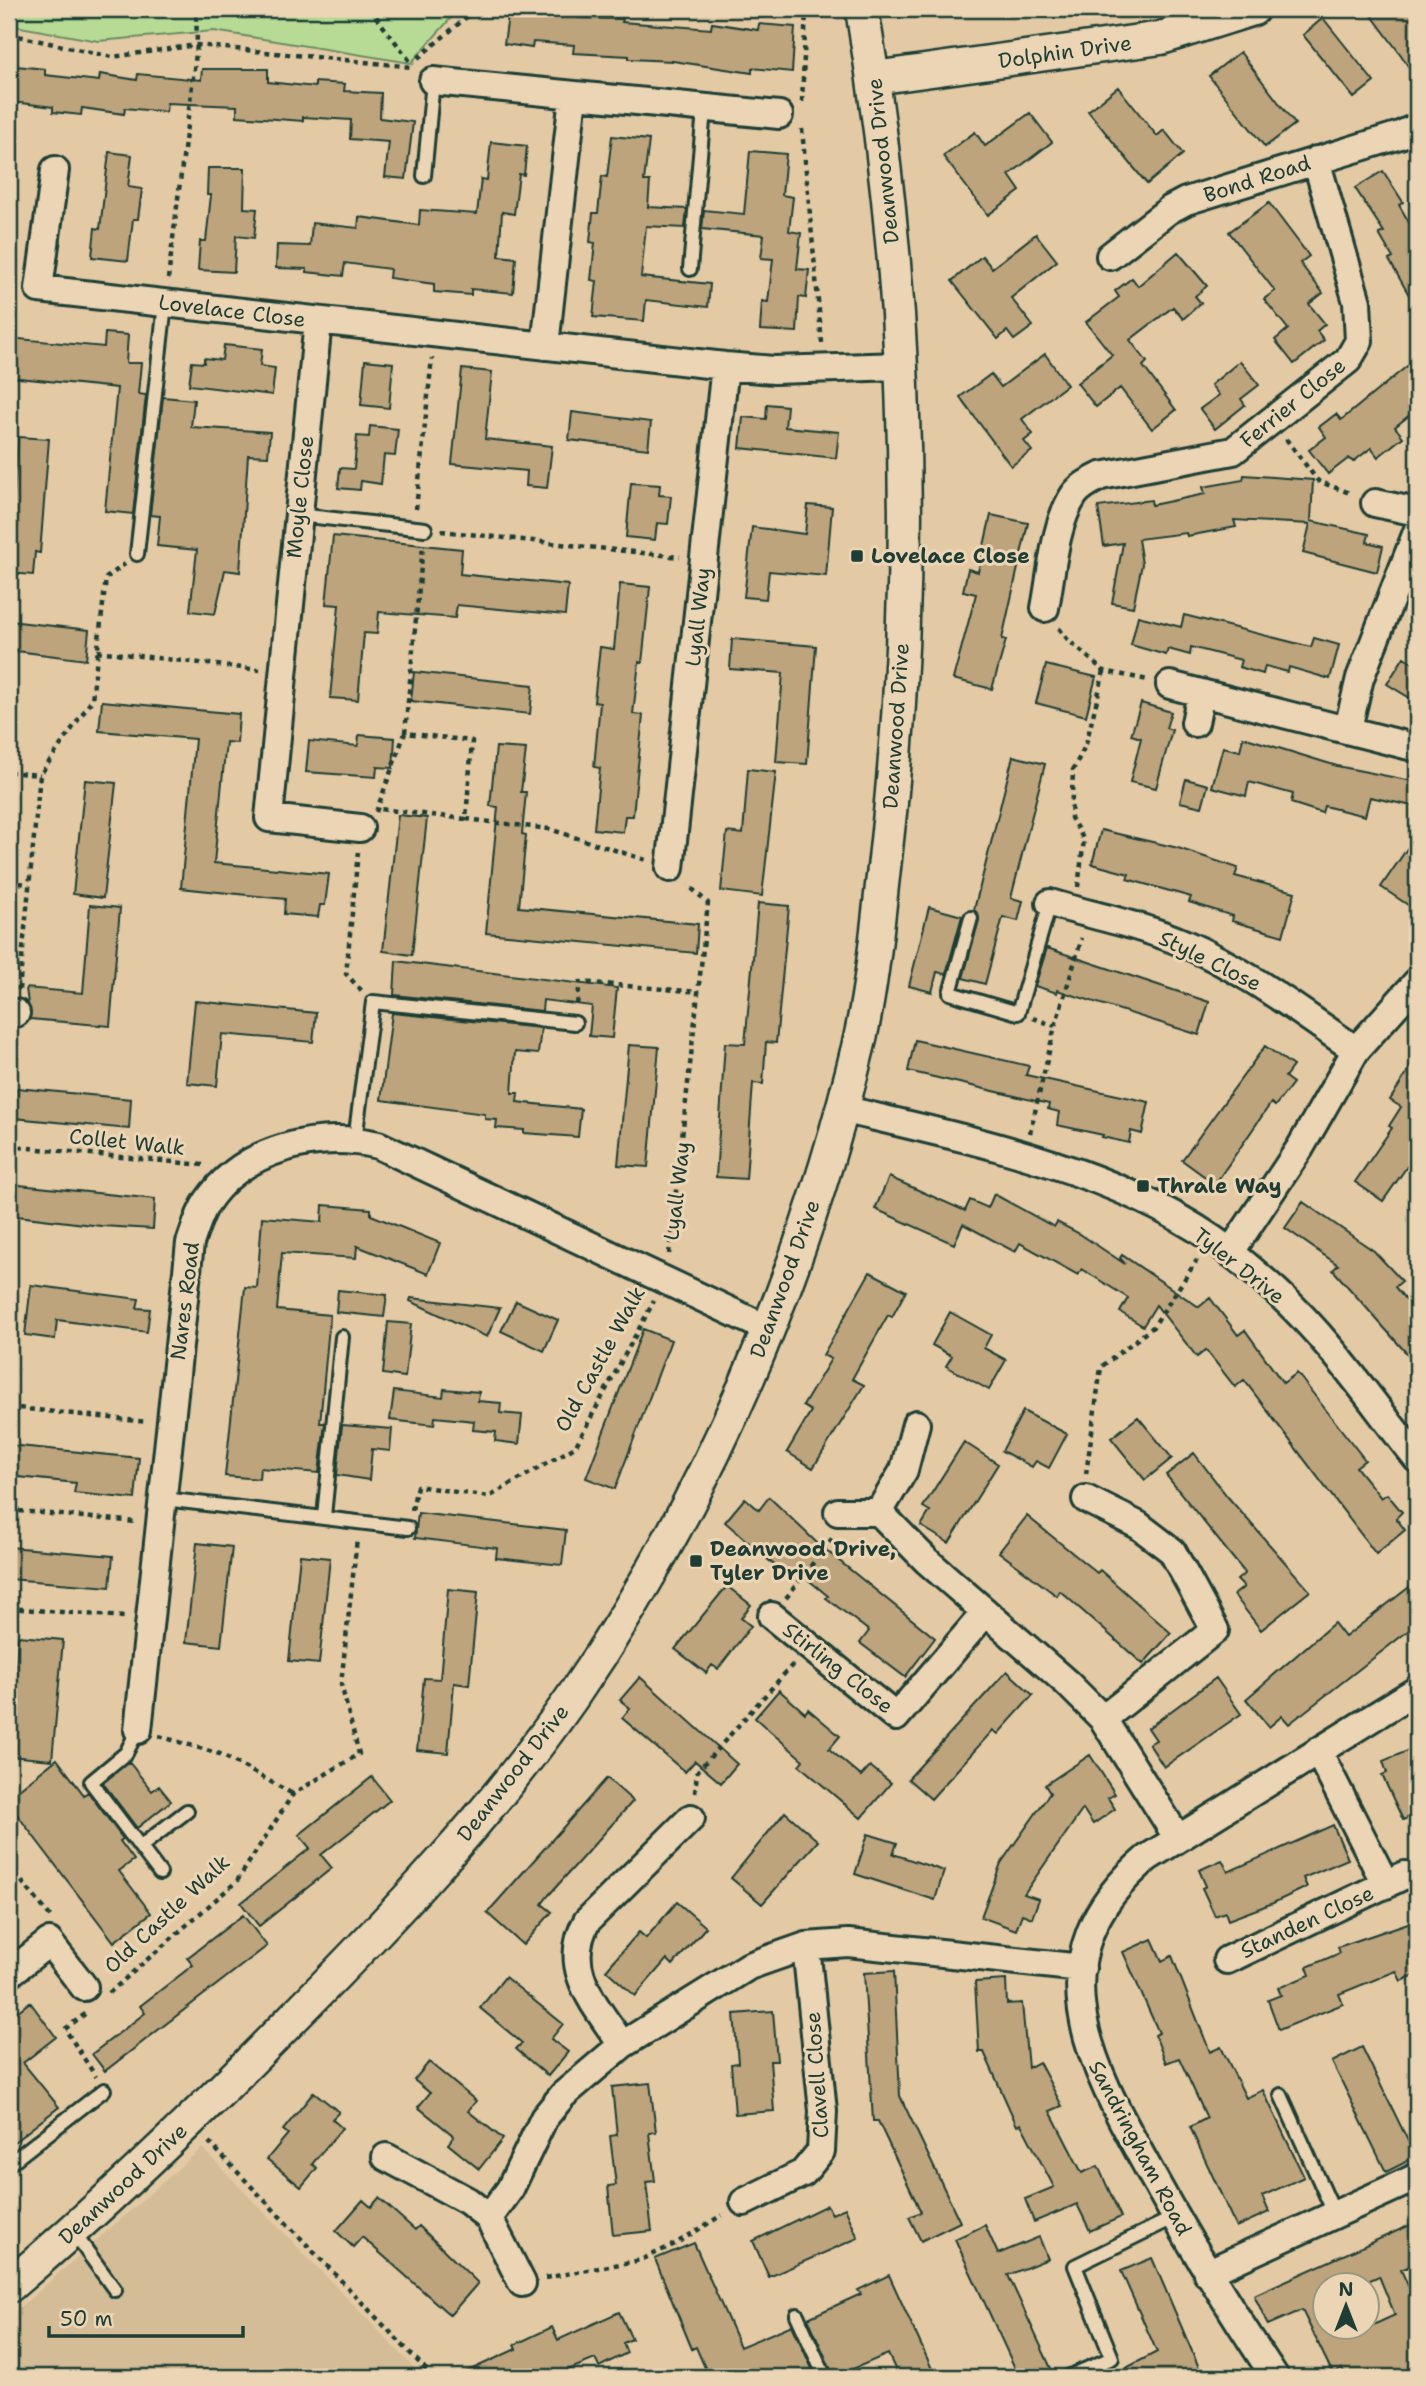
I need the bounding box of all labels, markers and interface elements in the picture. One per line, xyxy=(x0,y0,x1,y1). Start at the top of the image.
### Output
street label: Dolphin Drive xyxy=(997,29,1133,75)
street label: Deanwood Drive xyxy=(860,77,906,245)
street label: Bond Road xyxy=(1200,149,1314,209)
street label: Lovelace Close xyxy=(157,288,307,334)
street label: Ferrier Close xyxy=(1234,352,1352,454)
street label: Moyle Close xyxy=(280,434,320,560)
place label: Lovelace Close xyxy=(871,542,1030,570)
marker: Lovelace Close xyxy=(849,548,865,564)
street label: Lyall Way xyxy=(679,566,717,668)
street label: Deanwood Drive xyxy=(876,642,916,810)
street label: Style Close xyxy=(1154,924,1266,998)
street label: Collet Walk xyxy=(68,1122,186,1162)
street label: Lyall Way xyxy=(657,1140,697,1242)
place label: Thrale Way xyxy=(1157,1172,1282,1200)
marker: Thrale Way xyxy=(1135,1178,1151,1194)
street label: Deanwood Drive xyxy=(743,1196,827,1362)
street label: Tyler Drive xyxy=(1187,1221,1291,1311)
street label: Nares Road xyxy=(164,1240,206,1362)
street label: Old Castle Walk xyxy=(548,1281,652,1437)
place label: Deanwood Drive, Tyler Drive xyxy=(710,1535,896,1587)
marker: Deanwood Drive, Tyler Drive xyxy=(688,1553,704,1569)
street label: Stirling Close xyxy=(777,1616,899,1720)
street label: Deanwood Drive xyxy=(451,1699,575,1847)
street label: Old Castle Walk xyxy=(98,1848,236,1980)
street label: Standen Close xyxy=(1236,1879,1378,1965)
street label: Clavell Close xyxy=(799,2011,835,2139)
street label: Sandringham Road xyxy=(1082,2056,1198,2240)
street label: Deanwood Drive xyxy=(53,2117,193,2251)
north arrow xyxy=(1310,2270,1380,2340)
text: N xyxy=(1338,2277,1354,2302)
scale bar xyxy=(49,2295,243,2339)
text: 50 m xyxy=(60,2305,113,2333)

